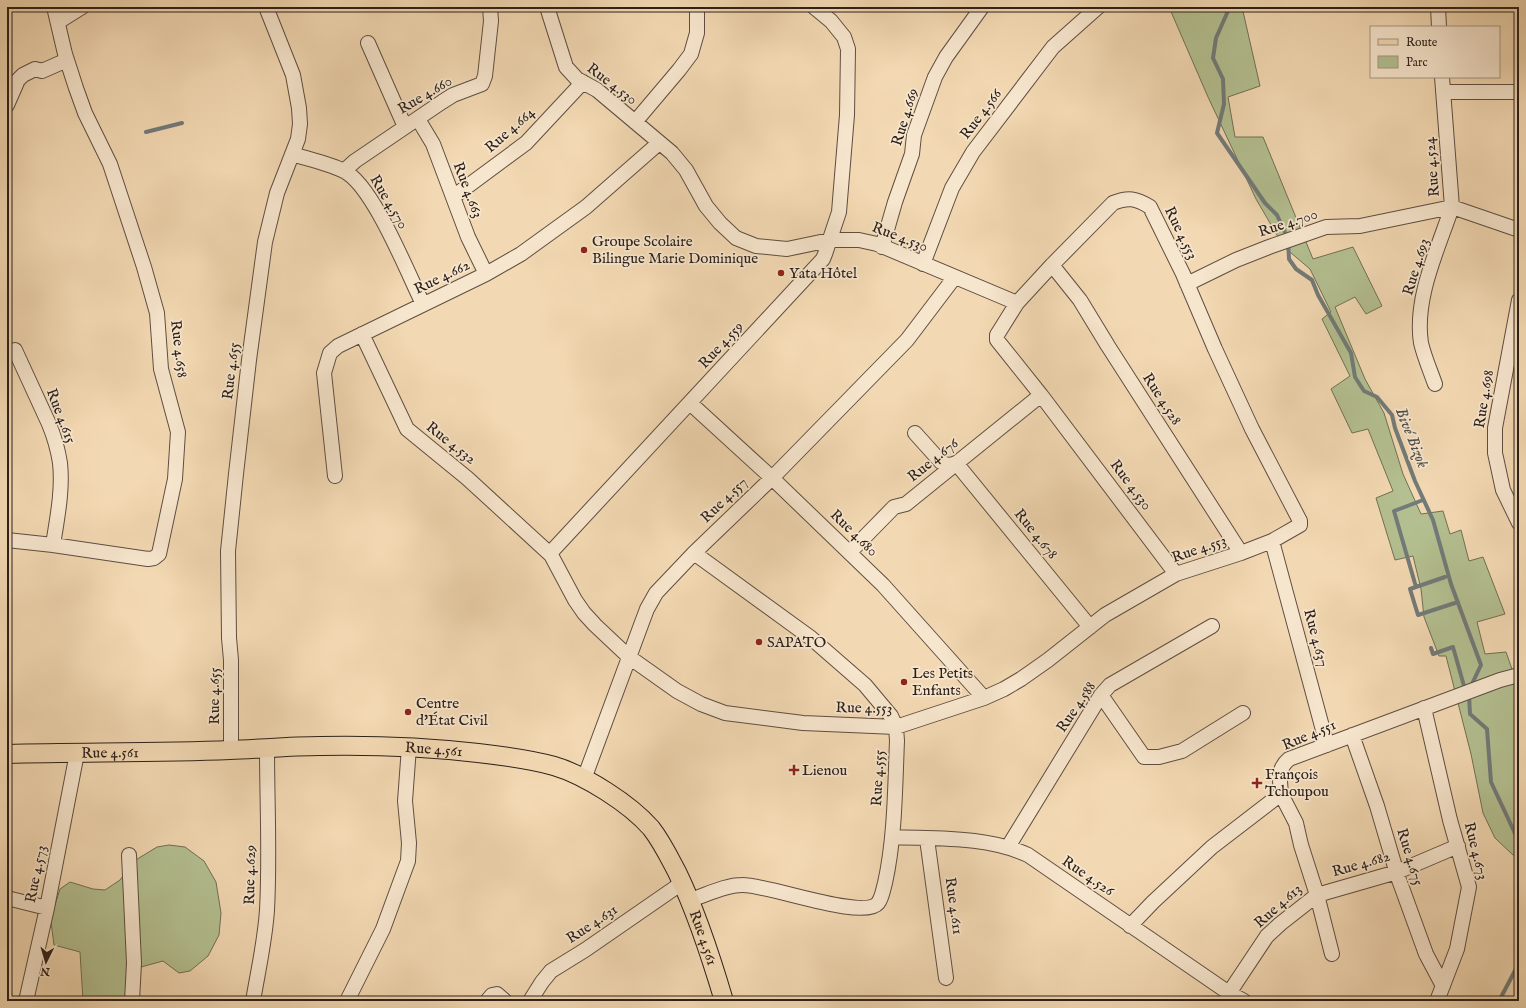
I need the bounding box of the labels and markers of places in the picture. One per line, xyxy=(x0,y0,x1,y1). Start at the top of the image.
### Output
place label: Groupe Scolaire Bilingue Marie Dominique xyxy=(592,232,758,268)
marker: Groupe Scolaire Bilingue Marie Dominique xyxy=(579,245,589,255)
place label: Yata Hôtel xyxy=(789,264,858,283)
marker: Yata Hôtel xyxy=(776,268,786,278)
place label: SAPATO xyxy=(767,633,826,652)
marker: SAPATO xyxy=(754,637,764,647)
place label: Les Petits Enfants xyxy=(912,664,973,700)
marker: Les Petits Enfants xyxy=(899,677,909,687)
place label: Centre d'État Civil xyxy=(416,694,489,730)
marker: Centre d'État Civil xyxy=(403,707,413,717)
place label: Lienou xyxy=(802,761,848,780)
marker: Lienou xyxy=(789,765,799,775)
place label: François Tchoupou xyxy=(1265,765,1329,801)
marker: François Tchoupou xyxy=(1252,778,1262,788)

